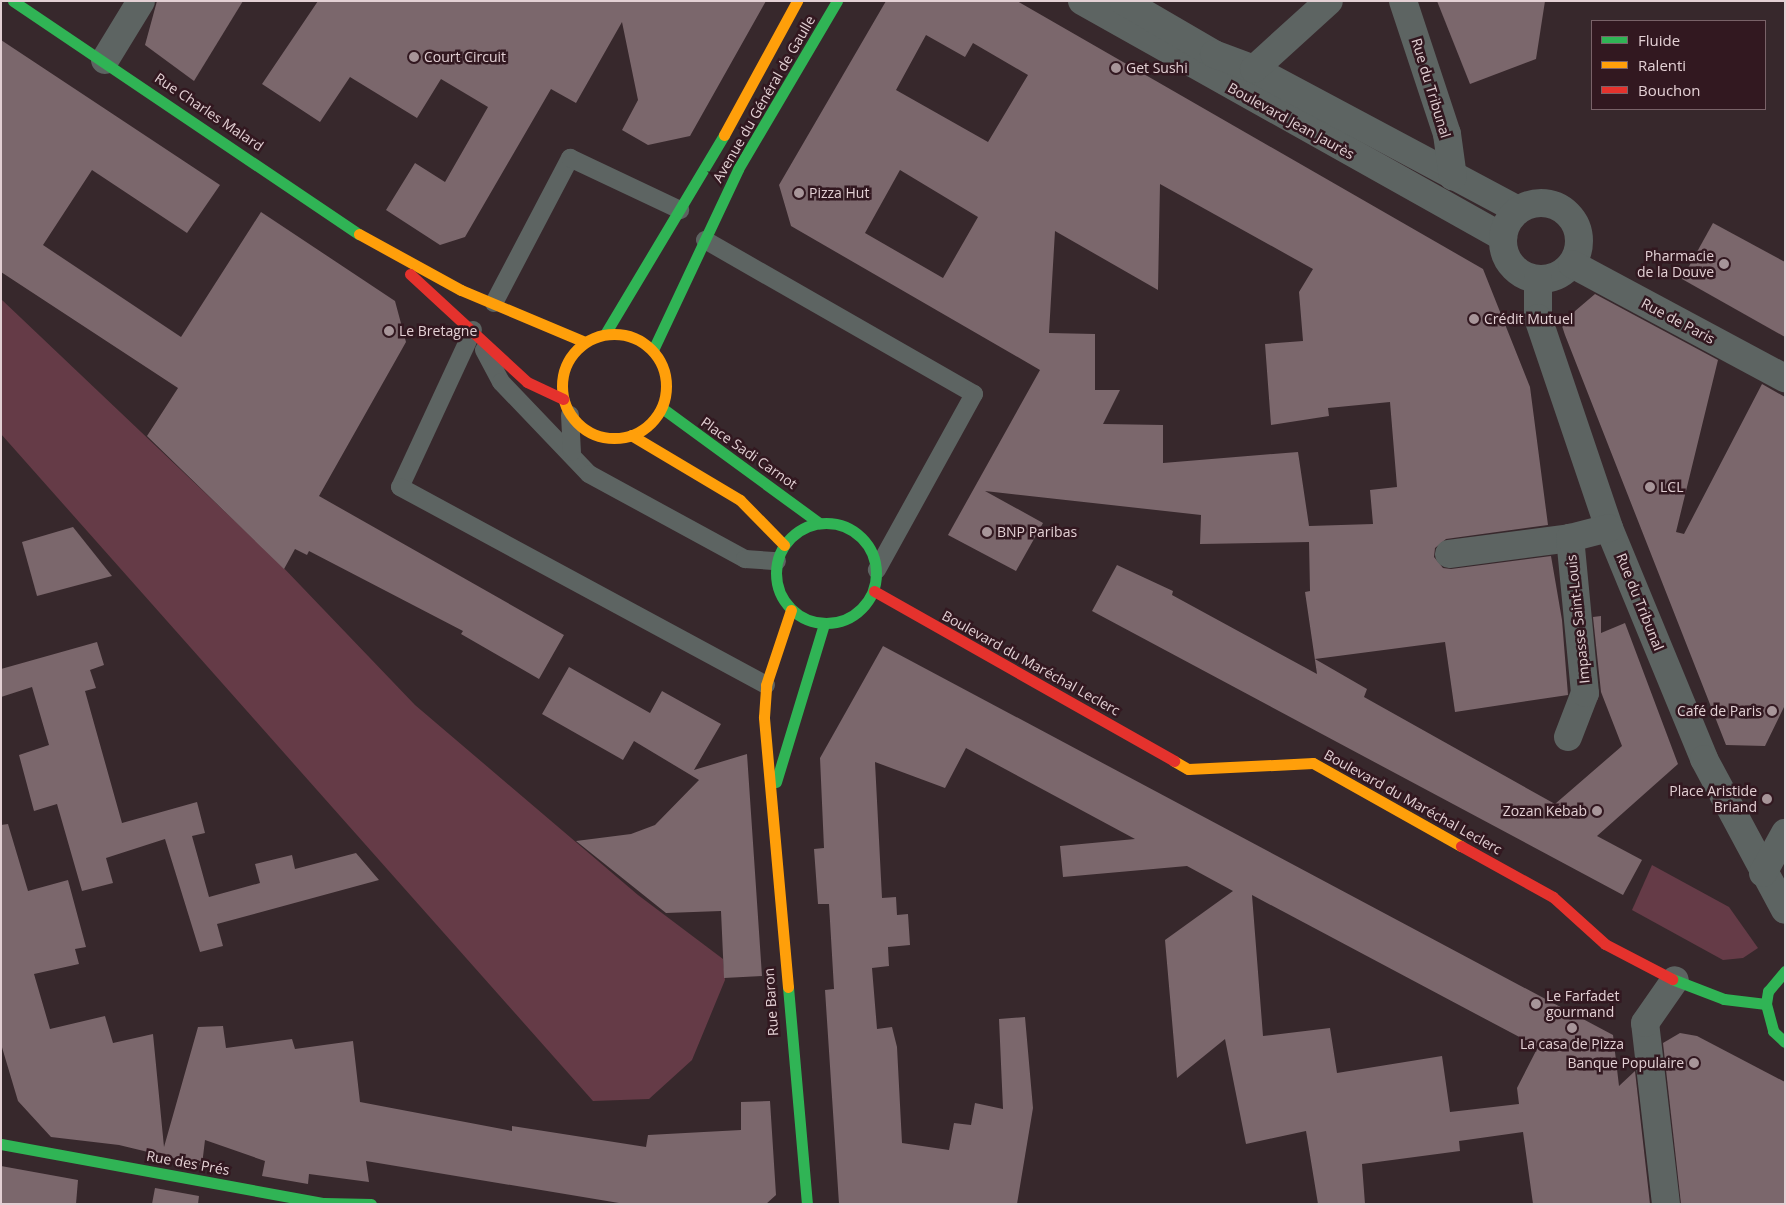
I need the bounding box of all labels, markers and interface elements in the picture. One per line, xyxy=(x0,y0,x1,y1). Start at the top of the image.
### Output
street label: Avenue du Général de Gaulle xyxy=(709,13,819,185)
legend xyxy=(1591,20,1766,110)
text: Fluide xyxy=(1638,30,1680,50)
street label: Rue du Tribunal xyxy=(1408,36,1454,140)
place label: Court Circuit xyxy=(424,49,506,65)
marker: Court Circuit xyxy=(408,51,420,63)
text: Ralenti xyxy=(1638,55,1686,75)
place label: Get Sushi xyxy=(1126,60,1188,76)
marker: Get Sushi xyxy=(1110,62,1122,74)
street label: Rue Charles Malard xyxy=(152,69,266,155)
street label: Boulevard Jean Jaurès xyxy=(1225,79,1357,163)
text: Bouchon xyxy=(1638,80,1701,100)
place label: Pizza Hut xyxy=(809,185,869,201)
marker: Pizza Hut xyxy=(793,187,805,199)
place label: Pharmacie de la Douve xyxy=(1637,248,1714,280)
marker: Pharmacie de la Douve xyxy=(1718,258,1730,270)
street label: Rue de Paris xyxy=(1638,295,1718,347)
place label: Crédit Mutuel xyxy=(1484,311,1573,327)
marker: Crédit Mutuel xyxy=(1468,313,1480,325)
place label: Le Bretagne xyxy=(399,323,477,339)
marker: Le Bretagne xyxy=(383,325,395,337)
street label: Place Sadi Carnot xyxy=(698,414,800,492)
place label: LCL xyxy=(1660,479,1683,495)
marker: LCL xyxy=(1644,481,1656,493)
place label: BNP Paribas xyxy=(997,524,1077,540)
marker: BNP Paribas xyxy=(981,526,993,538)
street label: Rue du Tribunal xyxy=(1613,551,1667,653)
street label: Impasse Saint-Louis xyxy=(1563,554,1593,684)
street label: Boulevard du Maréchal Leclerc xyxy=(939,607,1123,719)
place label: Café de Paris xyxy=(1677,703,1762,719)
marker: Café de Paris xyxy=(1766,705,1778,717)
street label: Boulevard du Maréchal Leclerc xyxy=(1321,746,1505,858)
place label: Place Aristide Briand xyxy=(1669,783,1757,816)
marker: Place Aristide Briand xyxy=(1761,793,1773,805)
place label: Zozan Kebab xyxy=(1503,803,1587,819)
marker: Zozan Kebab xyxy=(1591,805,1603,817)
street label: Rue Baron xyxy=(760,967,782,1037)
place label: Le Farfadet gourmand xyxy=(1546,988,1619,1020)
marker: Le Farfadet gourmand xyxy=(1530,998,1542,1010)
marker: La casa de Pizza xyxy=(1566,1022,1578,1034)
place label: La casa de Pizza xyxy=(1520,1036,1624,1052)
place label: Banque Populaire xyxy=(1568,1055,1684,1071)
marker: Banque Populaire xyxy=(1688,1057,1700,1069)
street label: Rue des Prés xyxy=(145,1147,231,1179)

